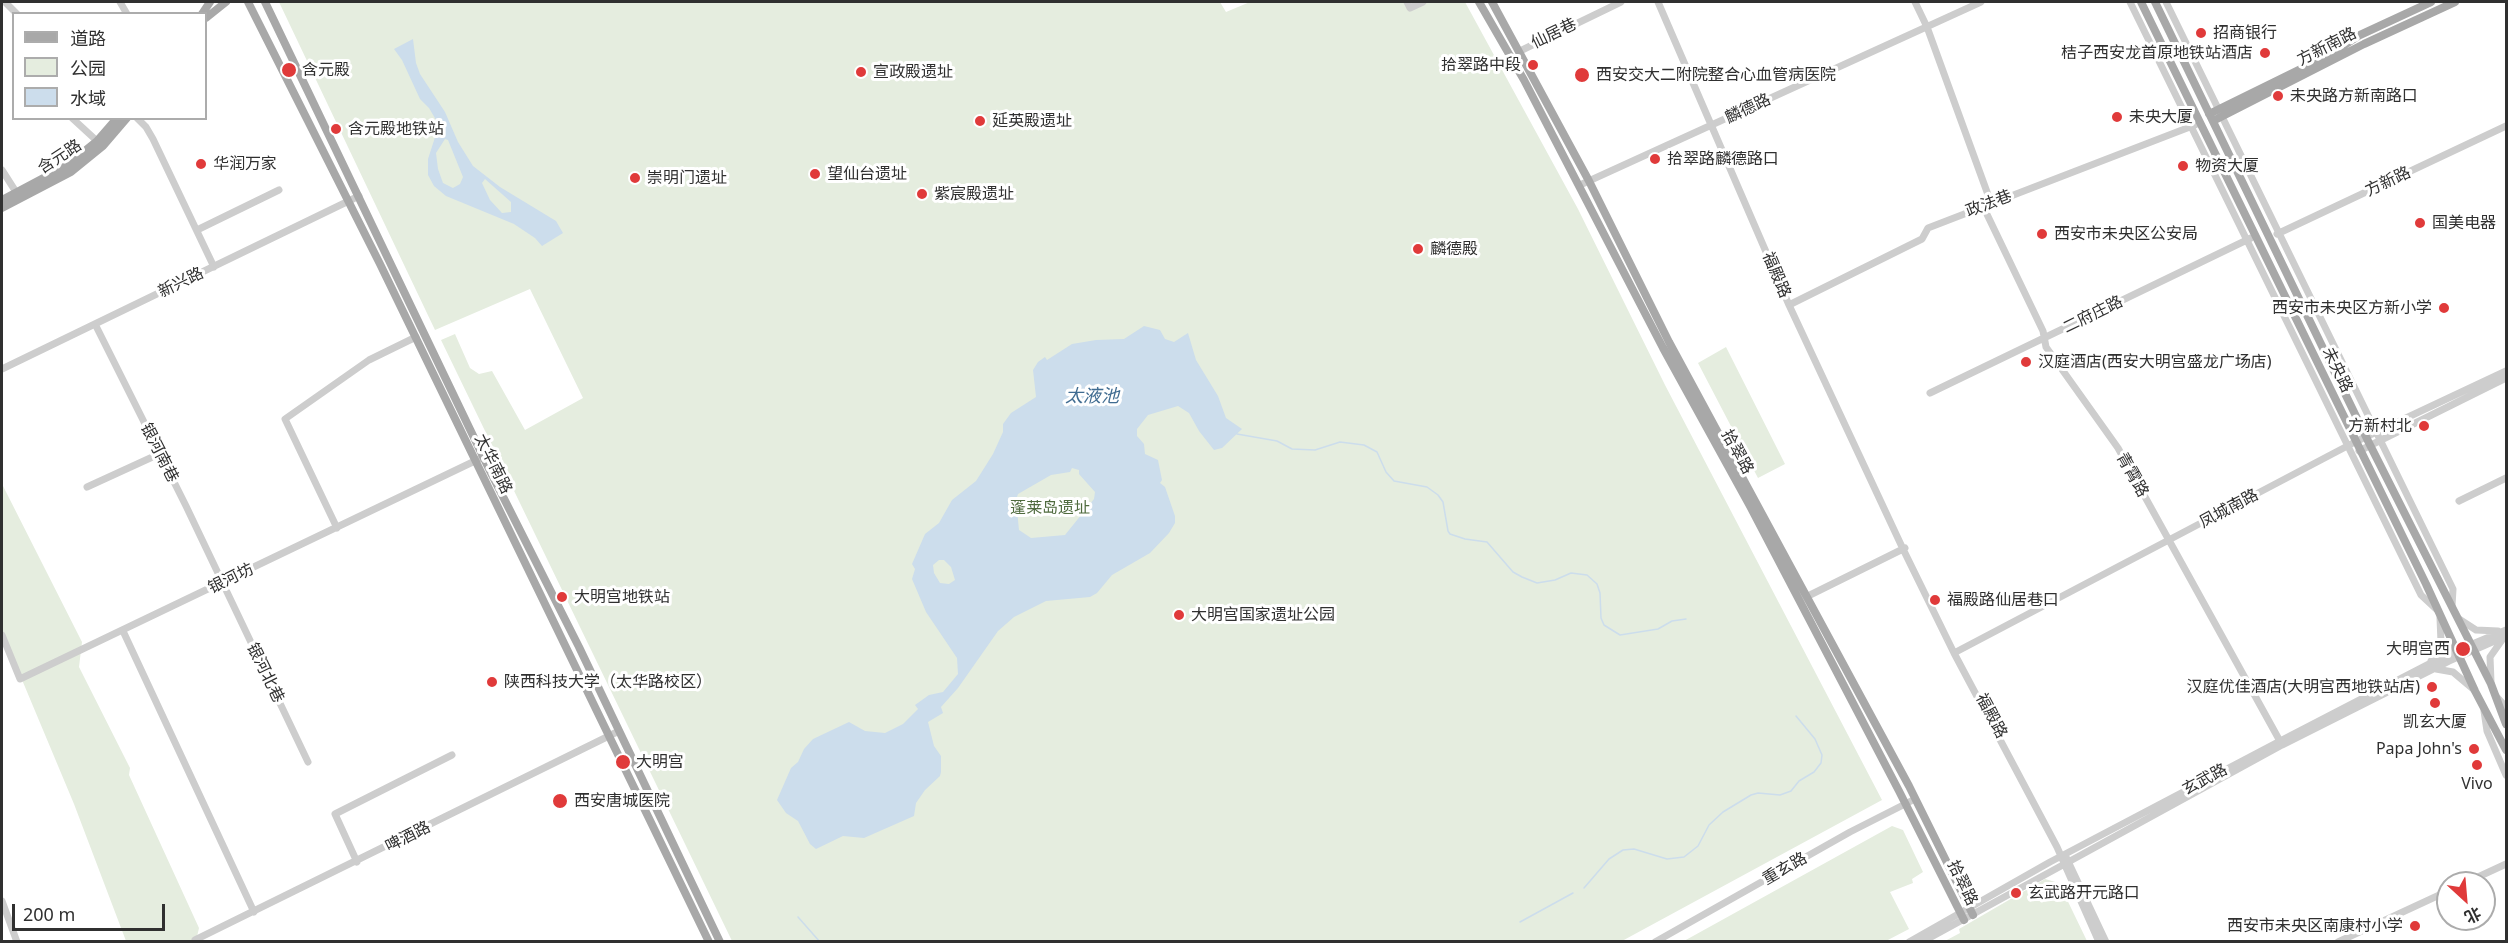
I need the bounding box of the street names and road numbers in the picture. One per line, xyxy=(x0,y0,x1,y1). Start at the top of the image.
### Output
street label: 仙居巷 xyxy=(1528,15,1580,53)
street label: 方新南路 xyxy=(2294,24,2360,70)
street label: 麟德路 xyxy=(1722,90,1774,128)
street label: 含元路 xyxy=(35,136,85,178)
street label: 方新路 xyxy=(2362,163,2414,201)
street label: 政法巷 xyxy=(1963,186,2015,222)
street label: 福殿路 xyxy=(1758,249,1794,301)
street label: 新兴路 xyxy=(155,264,207,302)
street label: 二府庄路 xyxy=(2060,292,2126,338)
street label: 未央路 xyxy=(2318,344,2356,396)
street label: 银河南巷 xyxy=(136,420,182,486)
street label: 拾翠路 xyxy=(1717,426,1757,478)
street label: 太华南路 xyxy=(470,431,516,497)
street label: 青霄路 xyxy=(2112,449,2152,501)
street label: 凤城南路 xyxy=(2196,486,2262,532)
street label: 银河坊 xyxy=(205,560,257,598)
street label: 银河北巷 xyxy=(242,640,288,706)
street label: 福殿路 xyxy=(1971,690,2011,742)
street label: 玄武路 xyxy=(2179,760,2231,800)
street label: 啤酒路 xyxy=(382,818,434,856)
street label: 重玄路 xyxy=(1759,849,1811,889)
street label: 拾翠路 xyxy=(1943,857,1981,909)

